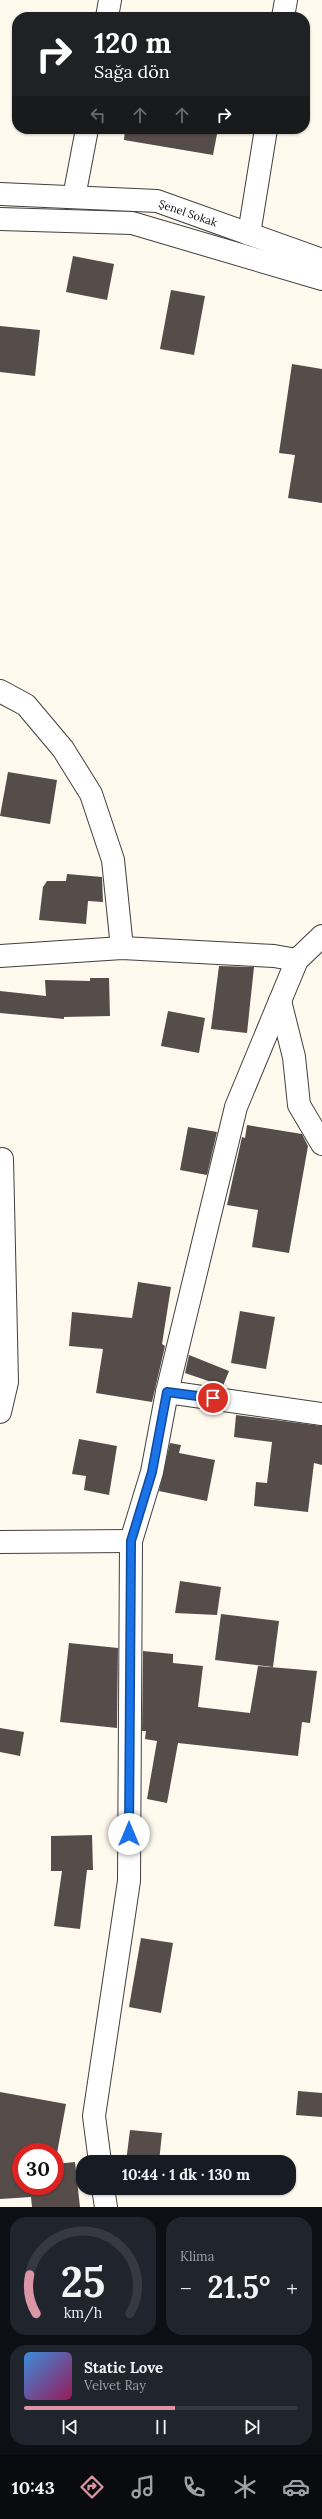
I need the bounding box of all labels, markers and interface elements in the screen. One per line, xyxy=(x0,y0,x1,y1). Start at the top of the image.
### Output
text: 120 m xyxy=(94,25,171,61)
icon: right xyxy=(28,28,80,80)
text: Sağa dön xyxy=(94,60,170,83)
icon: left xyxy=(87,104,109,126)
icon: ahead xyxy=(129,104,151,126)
icon: ahead xyxy=(171,104,193,126)
icon: right xyxy=(213,104,235,126)
street label: Şenel Sokak xyxy=(157,196,219,230)
pin xyxy=(196,1381,230,1415)
icon: arrive xyxy=(202,1387,224,1409)
position arrow xyxy=(108,1813,150,1855)
speed limit sign: 30 xyxy=(12,2143,64,2195)
text: 10:44 · 1 dk · 130 m xyxy=(122,2165,250,2184)
text: Klima xyxy=(180,2248,214,2265)
text: 25 xyxy=(61,2255,105,2308)
text: 21.5° xyxy=(208,2268,270,2306)
text: − xyxy=(180,2274,192,2302)
text: + xyxy=(286,2274,298,2302)
text: km/h xyxy=(64,2304,103,2323)
text: Static Love xyxy=(84,2358,163,2377)
text: Velvet Ray xyxy=(84,2377,146,2394)
icon: previous xyxy=(59,2416,81,2438)
icon: pause xyxy=(150,2416,172,2438)
icon: next xyxy=(241,2416,263,2438)
icon: directions xyxy=(78,2473,106,2501)
icon: music xyxy=(129,2473,157,2501)
icon: phone xyxy=(180,2473,208,2501)
icon: climate xyxy=(231,2473,259,2501)
icon: car xyxy=(282,2473,310,2501)
text: 10:43 xyxy=(12,2476,55,2499)

